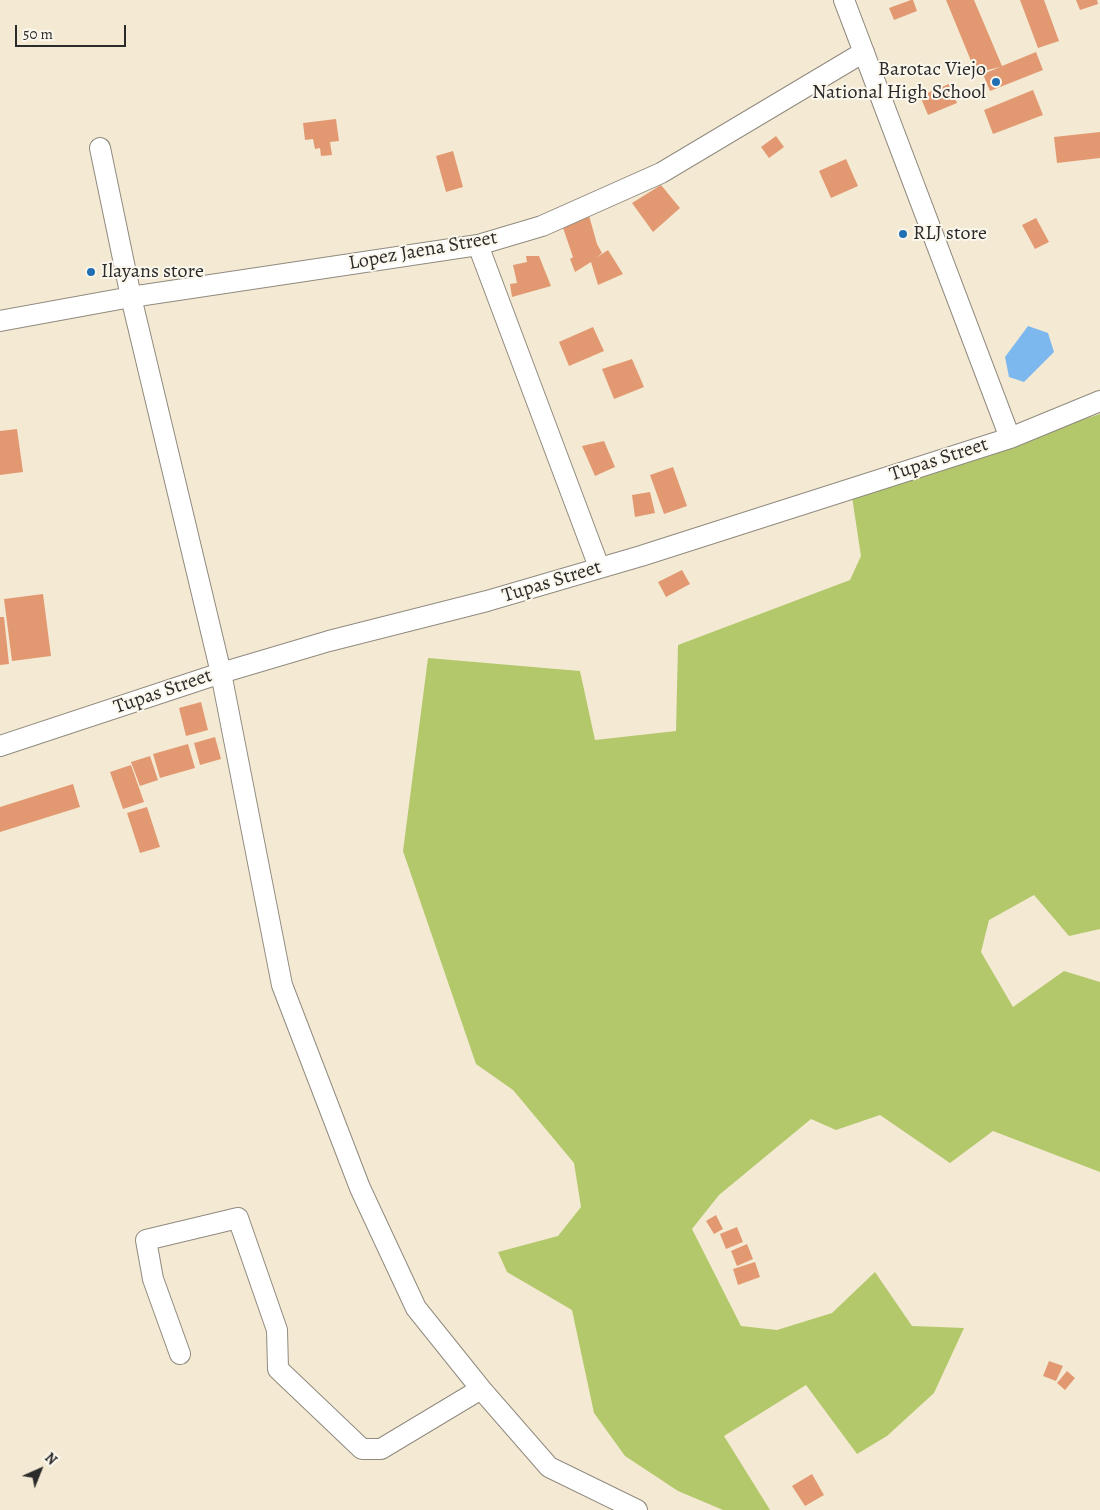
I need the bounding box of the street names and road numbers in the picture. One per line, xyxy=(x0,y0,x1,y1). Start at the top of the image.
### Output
street label: Lopez Jaena Street xyxy=(347,226,499,276)
street label: Tupas Street xyxy=(887,433,991,487)
street label: Tupas Street xyxy=(500,556,604,608)
street label: Tupas Street xyxy=(111,664,215,720)

